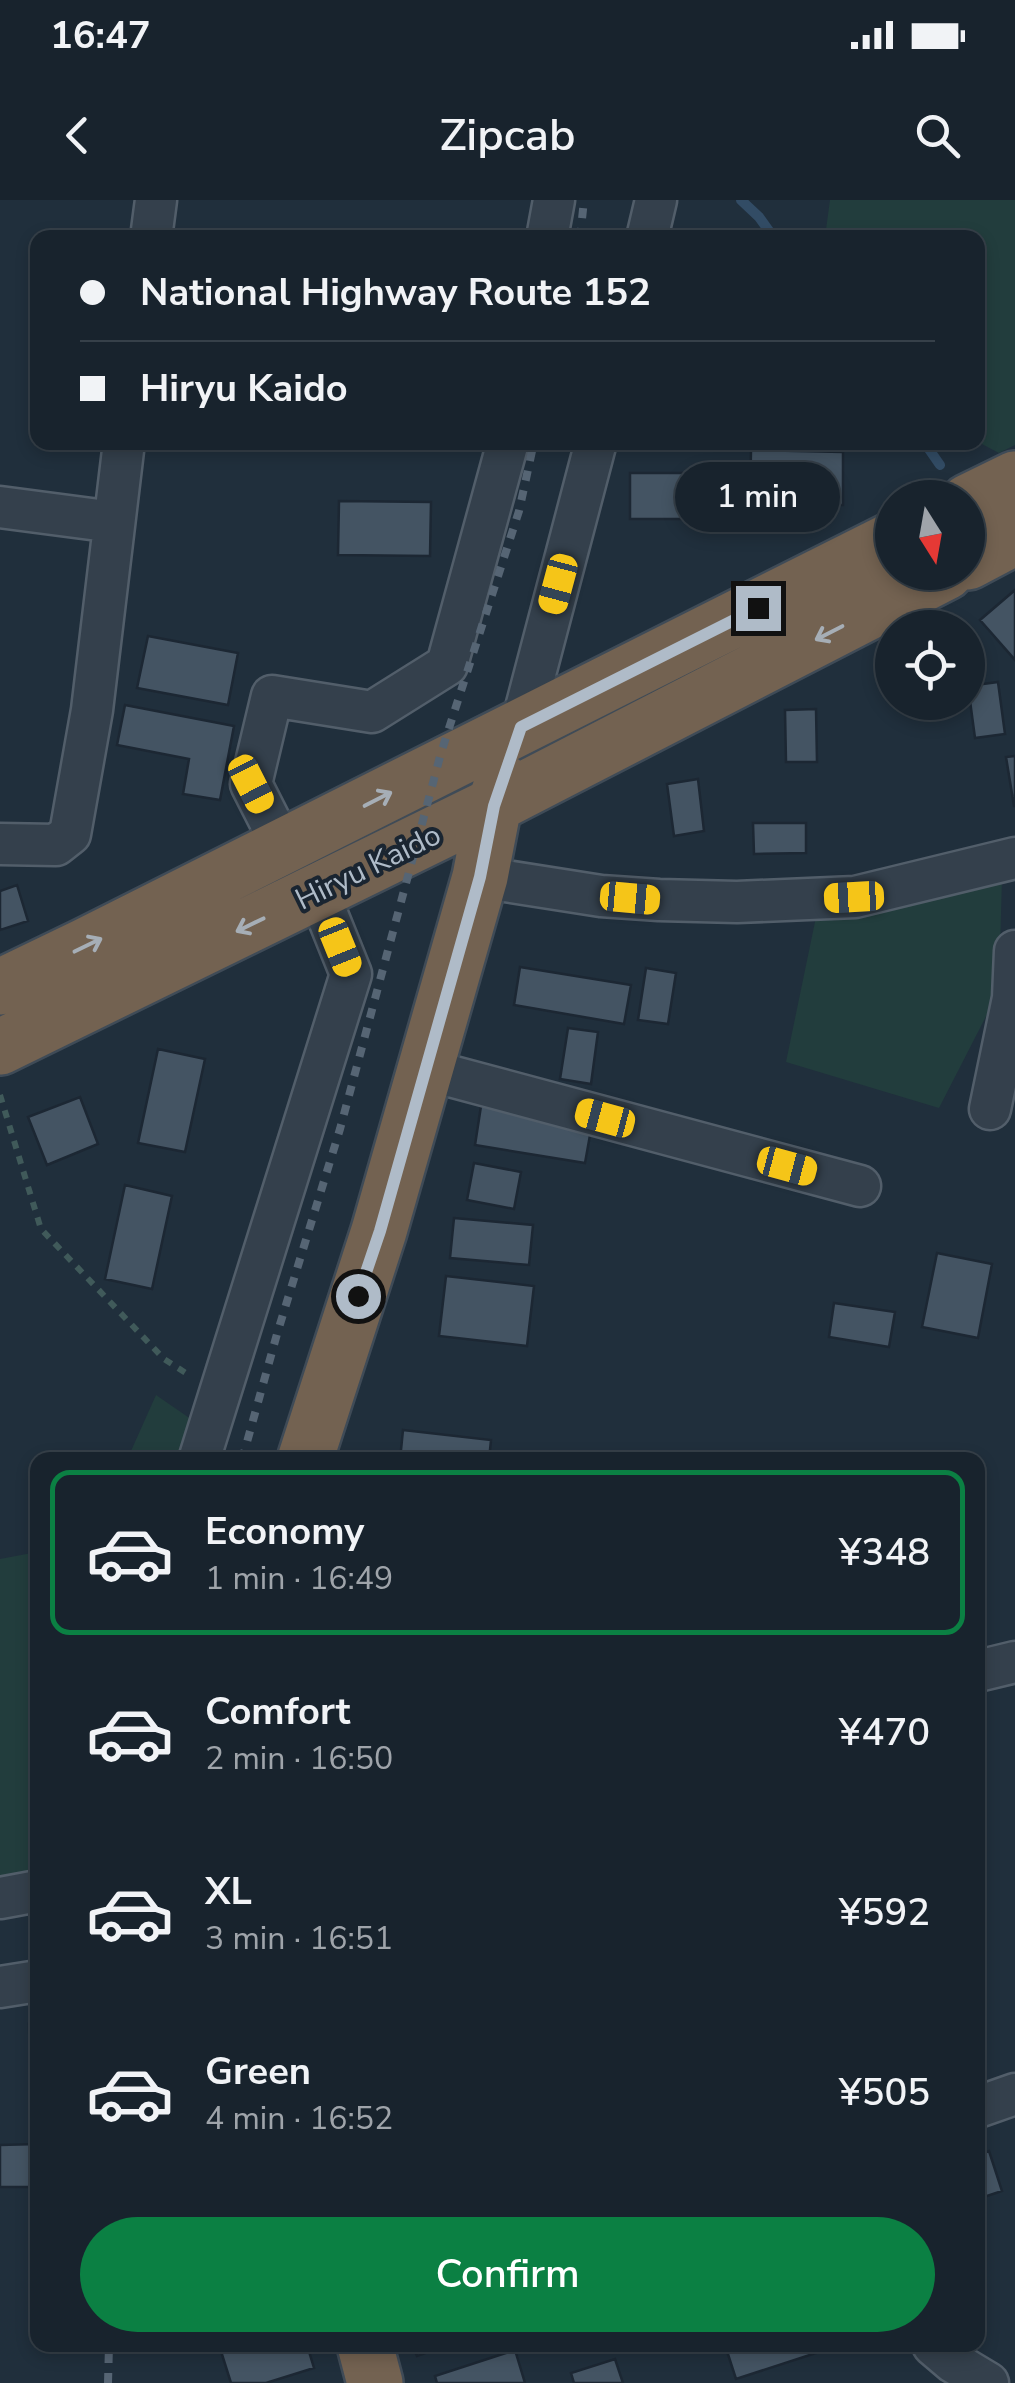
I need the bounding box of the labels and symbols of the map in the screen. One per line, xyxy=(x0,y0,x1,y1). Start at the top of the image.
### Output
callout: 1 min xyxy=(676,463,840,533)
north arrow xyxy=(875,480,985,590)
car xyxy=(536,551,580,617)
route end xyxy=(736,586,781,631)
one-way arrow xyxy=(814,624,844,643)
car xyxy=(224,750,278,818)
one-way arrow xyxy=(363,789,393,808)
street label: Hiryu Kaido xyxy=(289,815,448,920)
car xyxy=(599,880,661,916)
car xyxy=(823,880,885,914)
car xyxy=(315,914,365,980)
one-way arrow xyxy=(235,917,265,936)
one-way arrow xyxy=(73,935,102,954)
car xyxy=(572,1096,638,1140)
car xyxy=(754,1144,820,1188)
route start xyxy=(336,1274,381,1319)

